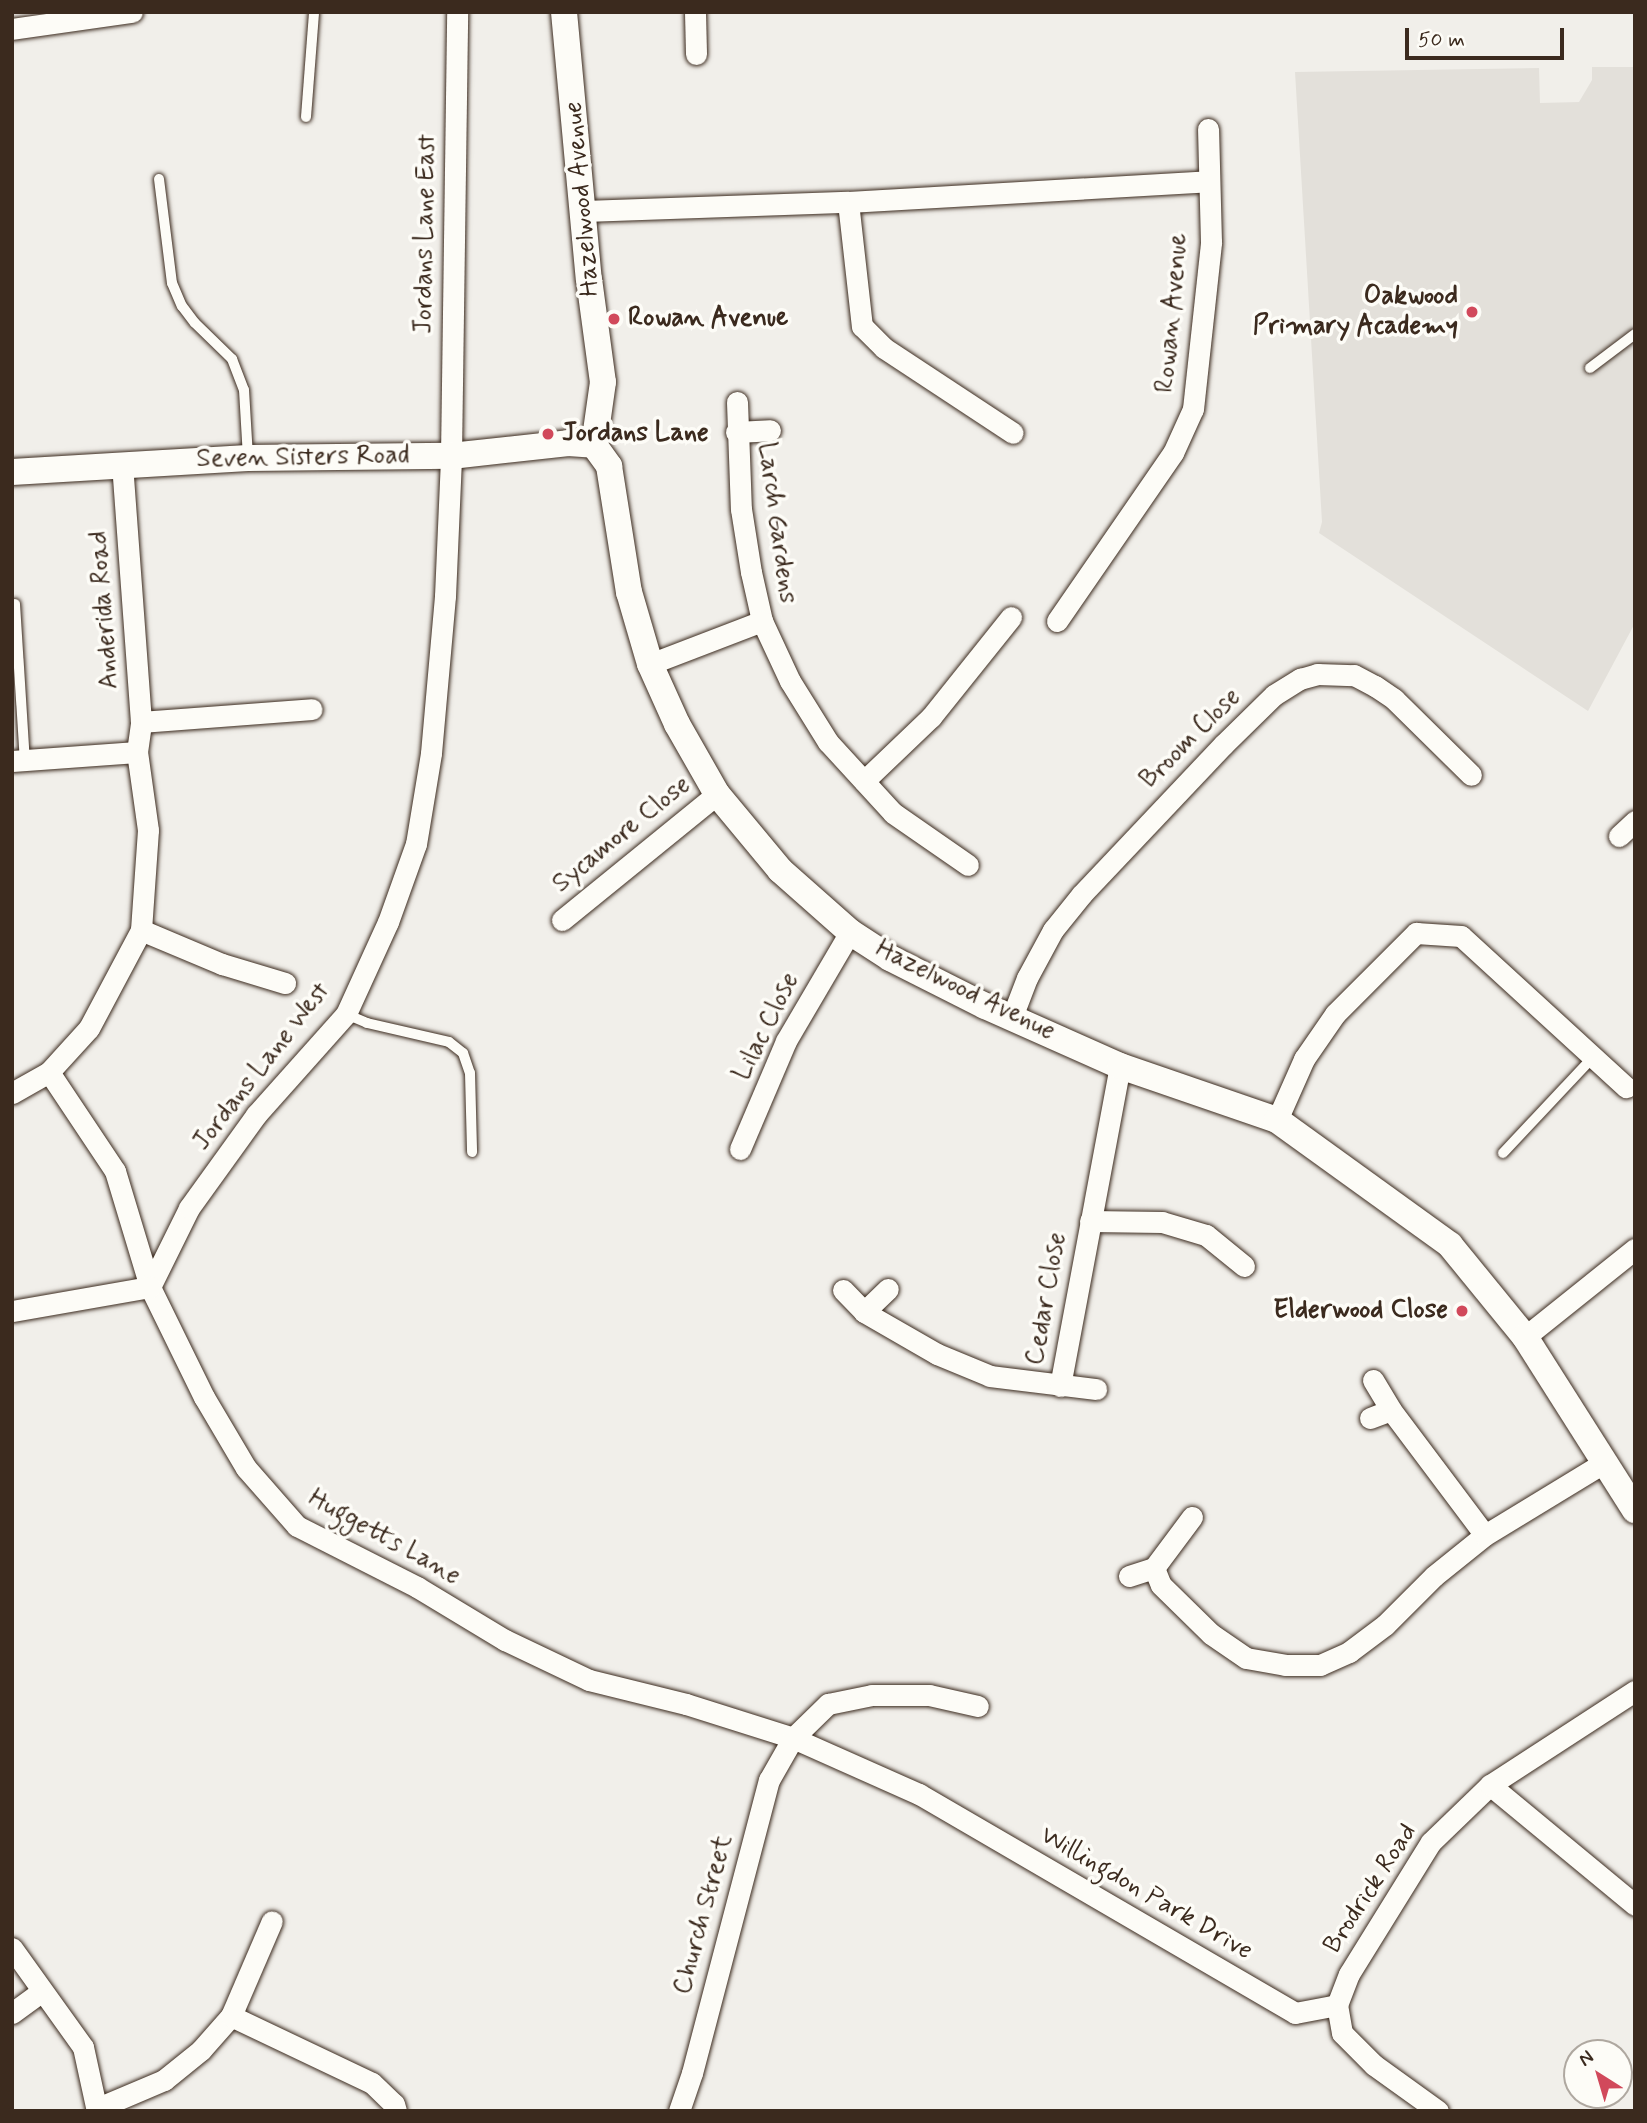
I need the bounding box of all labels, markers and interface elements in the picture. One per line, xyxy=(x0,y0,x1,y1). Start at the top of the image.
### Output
scale bar xyxy=(1409,14,1568,58)
text: 50 m xyxy=(1418,26,1465,54)
street label: Hazelwood Avenue xyxy=(559,97,607,301)
street label: Jordans Lane East xyxy=(409,133,443,335)
street label: Rowan Avenue xyxy=(1150,230,1196,396)
place label: Oakwood Primary Academy xyxy=(1248,281,1458,342)
place label: Rowan Avenue xyxy=(628,303,793,335)
marker: Oakwood Primary Academy xyxy=(1464,304,1480,320)
marker: Rowan Avenue xyxy=(606,311,622,327)
place label: Jordans Lane xyxy=(562,418,711,450)
marker: Jordans Lane xyxy=(540,426,556,442)
street label: Larch Gardens xyxy=(749,440,803,606)
street label: Seven Sisters Road xyxy=(197,441,409,475)
street label: Anderida Road xyxy=(84,531,126,689)
street label: Broom Close xyxy=(1133,681,1249,797)
street label: Sycamore Close xyxy=(547,770,697,900)
street label: Hazelwood Avenue xyxy=(868,933,1062,1049)
street label: Lilac Close xyxy=(728,968,806,1086)
street label: Jordans Lane West xyxy=(185,975,339,1159)
street label: Cedar Close xyxy=(1020,1230,1074,1368)
place label: Elderwood Close xyxy=(1273,1295,1448,1327)
marker: Elderwood Close xyxy=(1454,1303,1470,1319)
street label: Huggetts Lane xyxy=(304,1484,464,1592)
street label: Brodrick Road xyxy=(1318,1818,1424,1960)
street label: Willingdon Park Drive xyxy=(1036,1821,1256,1967)
street label: Church Street xyxy=(668,1832,740,1998)
north arrow xyxy=(1563,2039,1633,2109)
text: N xyxy=(1574,2045,1599,2072)

